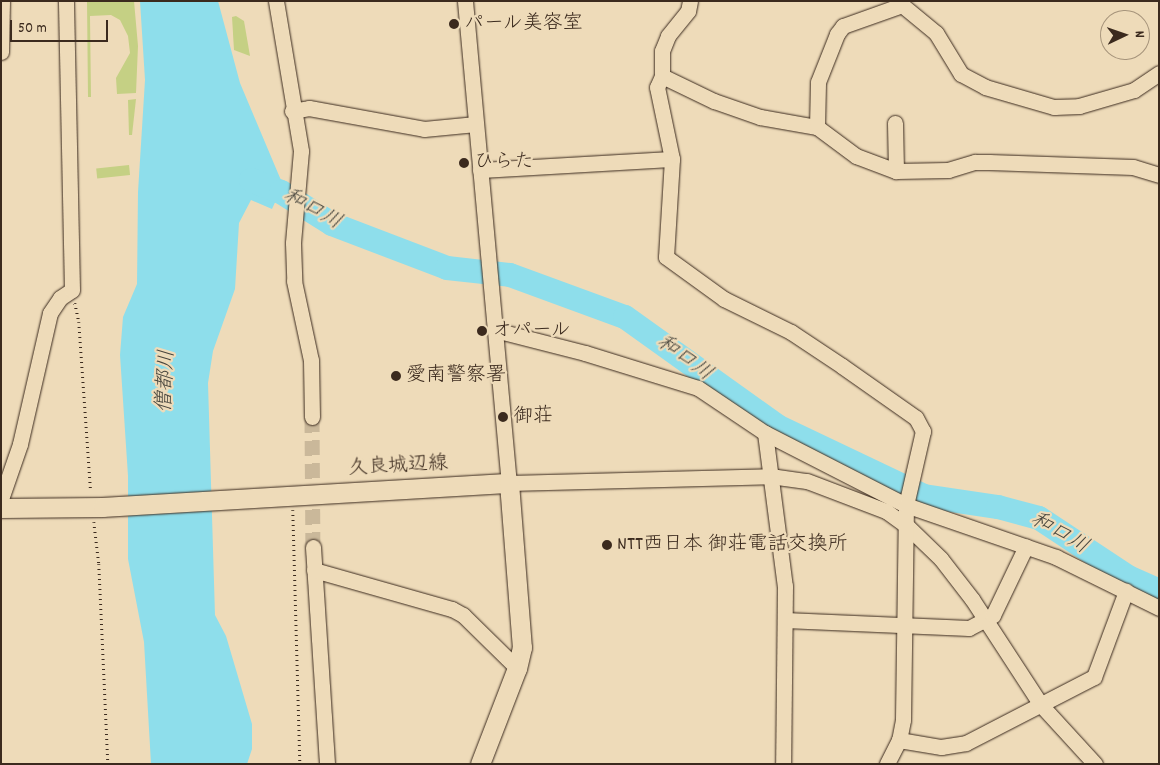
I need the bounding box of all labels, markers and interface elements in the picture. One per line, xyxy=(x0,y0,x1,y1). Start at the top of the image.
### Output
scale bar xyxy=(12,10,110,42)
north arrow xyxy=(1100,10,1150,60)
place label: パール美容室 xyxy=(464,12,584,36)
text: 50 m xyxy=(18,18,47,40)
marker: パール美容室 xyxy=(448,18,460,30)
text: N xyxy=(1129,30,1149,38)
place label: ひらた xyxy=(474,151,534,175)
marker: ひらた xyxy=(458,157,470,169)
water label: 和口川 xyxy=(278,184,346,236)
place label: オパール xyxy=(492,319,572,343)
marker: オパール xyxy=(476,325,488,337)
water label: 和口川 xyxy=(651,330,717,388)
water label: 僧都川 xyxy=(153,349,181,413)
place label: 愛南警察署 xyxy=(406,364,506,388)
marker: 愛南警察署 xyxy=(390,370,402,382)
place label: 御荘 xyxy=(513,405,553,429)
marker: 御荘 xyxy=(497,411,509,423)
street label: 久良城辺線 xyxy=(347,452,449,482)
water label: 和口川 xyxy=(1025,507,1093,561)
place label: NTT西日本 御荘電話交換所 xyxy=(617,533,847,557)
marker: NTT西日本 御荘電話交換所 xyxy=(601,539,613,551)

